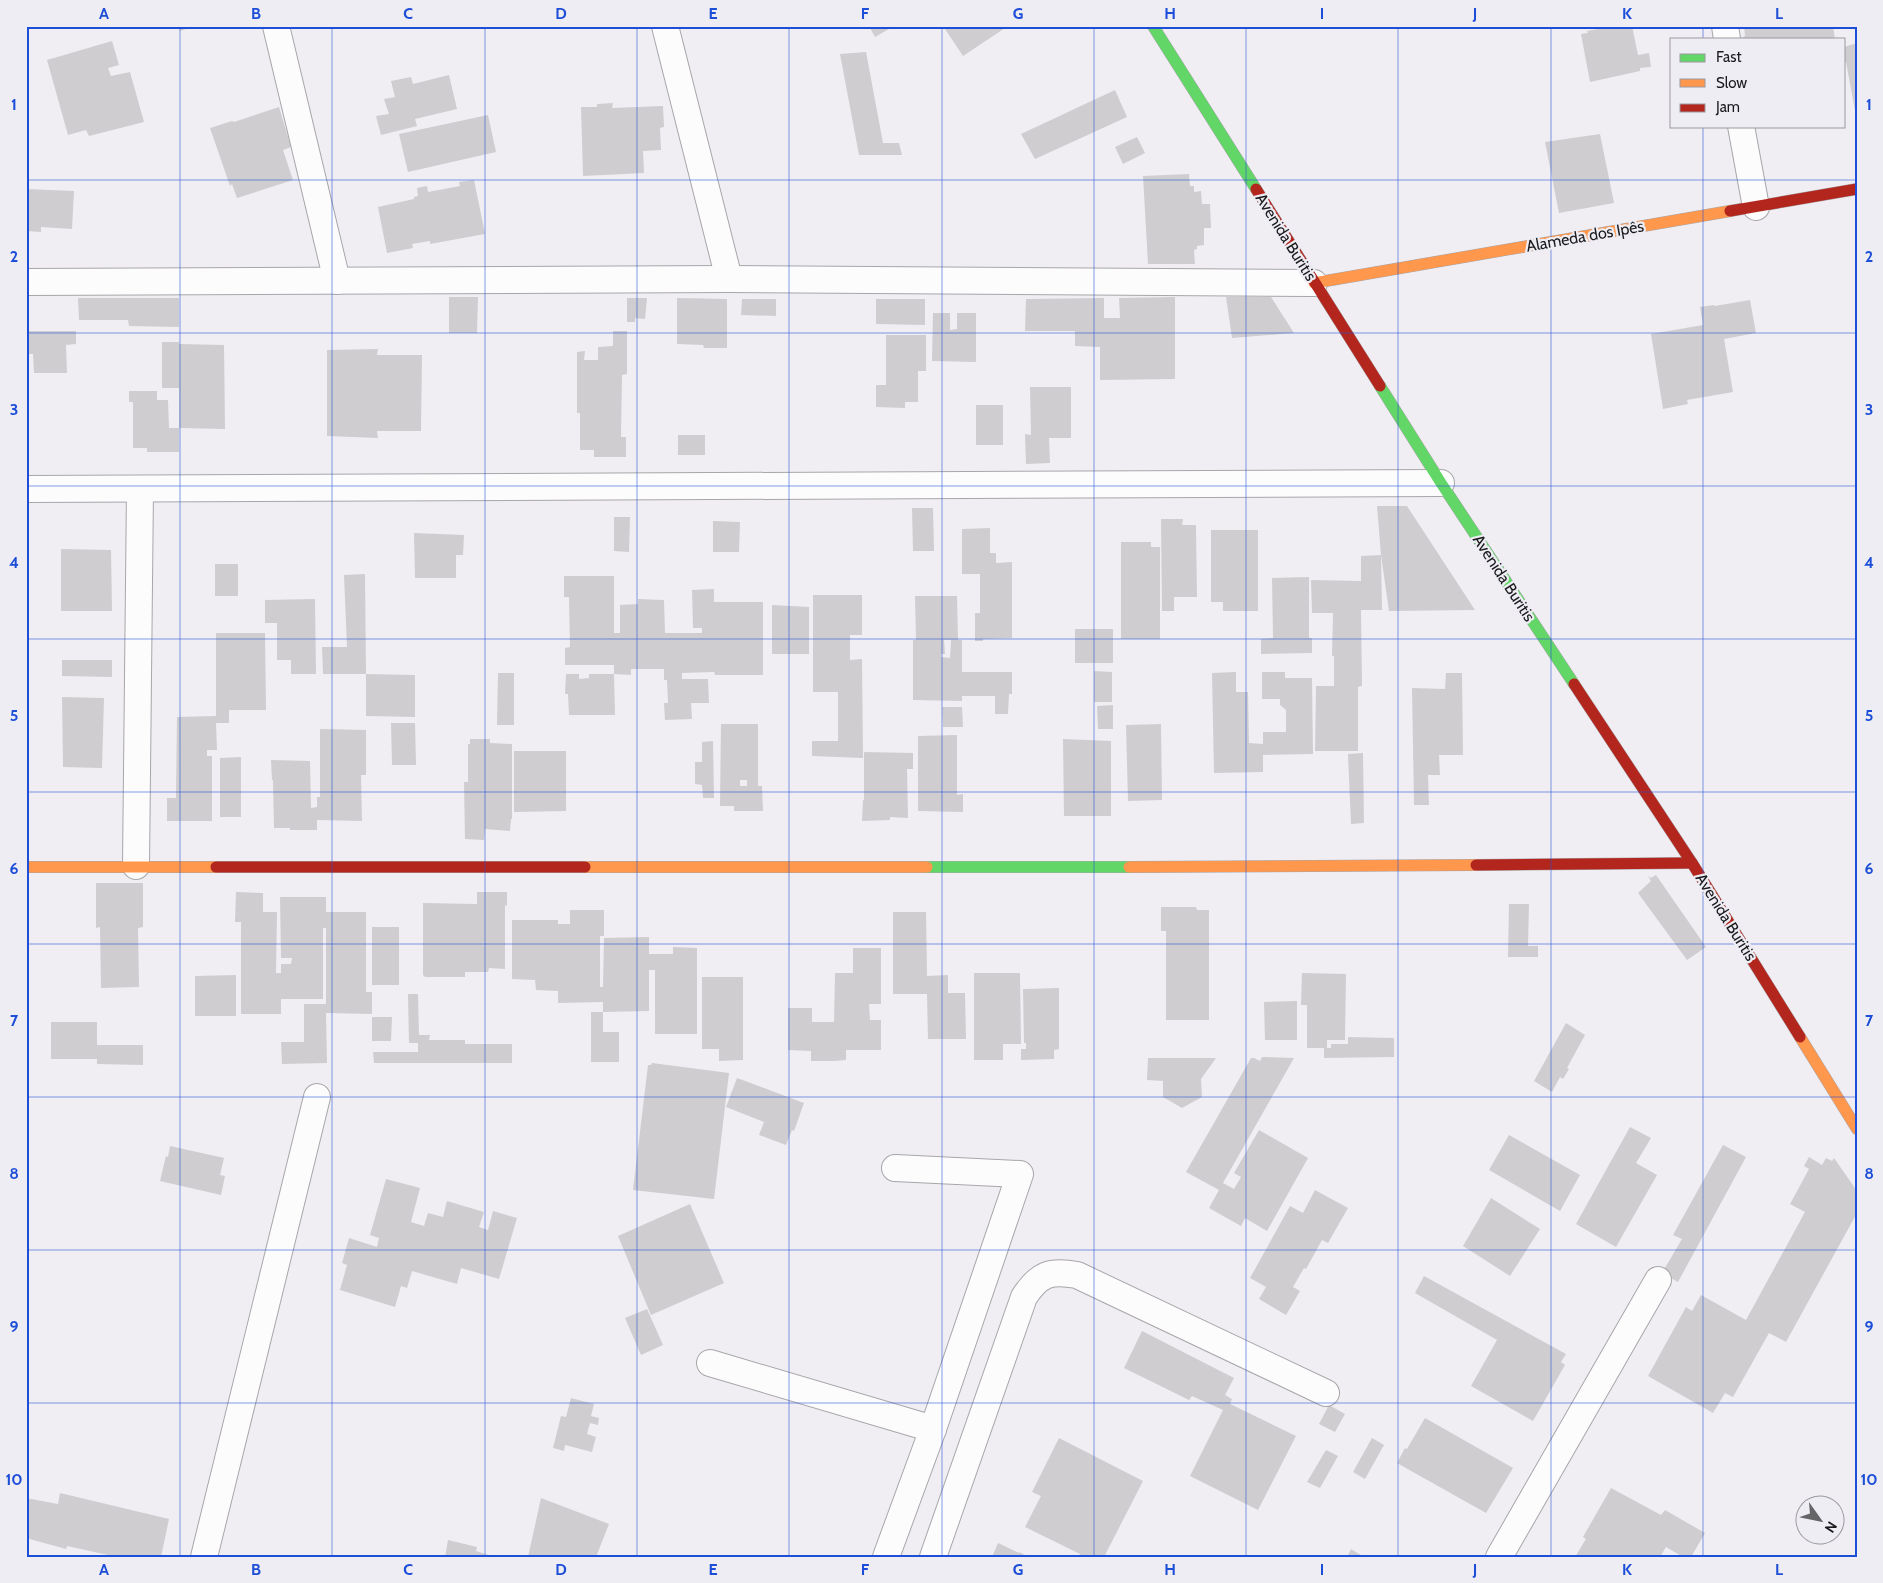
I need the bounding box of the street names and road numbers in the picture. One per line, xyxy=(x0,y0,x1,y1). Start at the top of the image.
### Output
street label: Avenida Buritis xyxy=(1252,190,1321,285)
street label: Alameda dos Ipês xyxy=(1525,216,1646,256)
street label: Avenida Buritis xyxy=(1469,531,1539,625)
street label: Avenida Buritis xyxy=(1692,870,1761,965)

